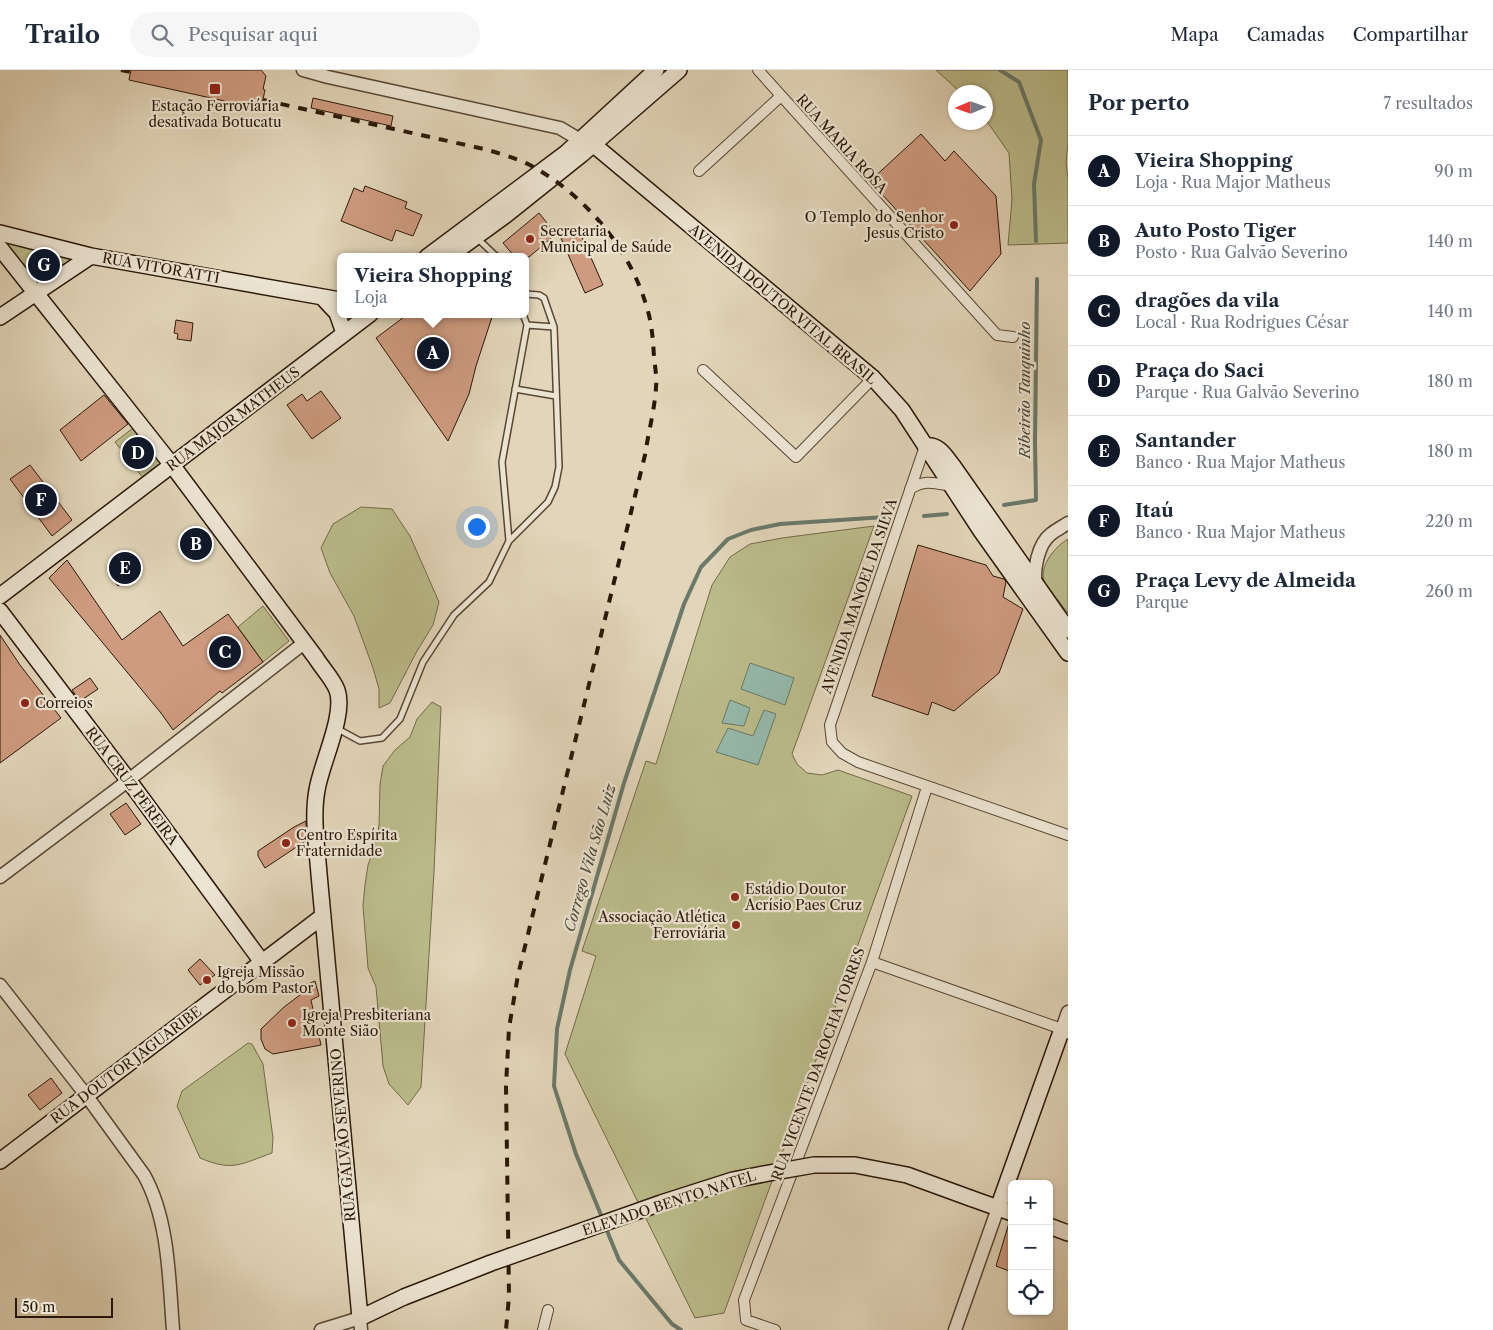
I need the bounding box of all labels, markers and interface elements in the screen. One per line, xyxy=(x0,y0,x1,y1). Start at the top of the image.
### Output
search box xyxy=(130,12,480,57)
text: Trailo xyxy=(25,20,100,49)
icon: search xyxy=(148,21,176,49)
text: Pesquisar aqui xyxy=(188,23,318,46)
text: Mapa xyxy=(1171,24,1219,46)
text: Camadas xyxy=(1247,24,1325,46)
text: Compartilhar xyxy=(1353,24,1468,46)
marker: Estação Ferroviária desativada Botucatu xyxy=(208,82,222,96)
north arrow xyxy=(948,85,993,130)
street label: RUA MARIA ROSA xyxy=(793,90,892,198)
text: Por perto xyxy=(1088,90,1189,115)
text: 7 resultados xyxy=(1383,93,1473,113)
place label: Estação Ferroviária desativada Botucatu xyxy=(148,97,282,131)
text: Vieira Shopping xyxy=(1135,149,1293,172)
text: A xyxy=(1098,161,1110,181)
text: 90 m xyxy=(1434,161,1473,181)
text: Loja · Rua Major Matheus xyxy=(1135,172,1331,192)
place label: O Templo do Senhor Jesus Cristo xyxy=(805,208,944,242)
street label: AVENIDA DOUTOR VITAL BRASIL xyxy=(685,219,881,388)
marker: O Templo do Senhor Jesus Cristo xyxy=(948,219,960,231)
text: Auto Posto Tiger xyxy=(1135,219,1296,242)
place label: Secretaria Municipal de Saúde xyxy=(540,222,672,256)
text: B xyxy=(1098,231,1110,251)
text: 140 m xyxy=(1428,231,1473,251)
marker: Secretaria Municipal de Saúde xyxy=(524,233,536,245)
text: Posto · Rua Galvão Severino xyxy=(1135,242,1348,262)
pin: G xyxy=(28,246,60,284)
street label: RUA VITOR ATTI xyxy=(101,249,221,287)
popup xyxy=(337,253,529,318)
text: Vieira Shopping xyxy=(354,264,512,287)
text: Loja xyxy=(354,287,387,307)
text: dragões da vila xyxy=(1135,289,1279,312)
text: C xyxy=(1098,301,1110,321)
text: 140 m xyxy=(1428,301,1473,321)
text: Local · Rua Rodrigues César xyxy=(1135,312,1349,332)
water label: Ribeirão Tanquinho xyxy=(1015,321,1034,460)
pin: A xyxy=(417,334,449,372)
text: Praça do Saci xyxy=(1135,359,1264,382)
street label: RUA MAJOR MATHEUS xyxy=(163,363,303,475)
text: D xyxy=(1097,371,1111,391)
text: 180 m xyxy=(1427,371,1473,391)
text: Parque · Rua Galvão Severino xyxy=(1135,382,1359,402)
text: Santander xyxy=(1135,429,1236,452)
pin: D xyxy=(122,434,154,472)
text: E xyxy=(1098,441,1110,461)
text: 180 m xyxy=(1427,441,1473,461)
text: Banco · Rua Major Matheus xyxy=(1135,452,1345,472)
pin: F xyxy=(25,481,57,519)
street label: AVENIDA MANOEL DA SILVA xyxy=(817,495,901,697)
text: Itaú xyxy=(1135,499,1174,522)
text: F xyxy=(1099,511,1109,531)
text: 220 m xyxy=(1425,511,1473,531)
your location xyxy=(464,514,490,540)
text: Banco · Rua Major Matheus xyxy=(1135,522,1345,542)
pin: B xyxy=(180,525,212,563)
pin: E xyxy=(109,549,141,587)
text: Praça Levy de Almeida xyxy=(1135,569,1356,592)
text: G xyxy=(1097,581,1111,601)
text: 260 m xyxy=(1425,581,1473,601)
text: Parque xyxy=(1135,592,1189,612)
pin: C xyxy=(209,633,241,671)
place label: Correios xyxy=(35,694,93,712)
marker: Correios xyxy=(19,697,31,709)
street label: RUA CRUZ PEREIRA xyxy=(82,723,183,849)
water label: Corrego Vila São Luiz xyxy=(559,781,620,934)
place label: Centro Espírita Fraternidade xyxy=(296,826,398,860)
marker: Centro Espírita Fraternidade xyxy=(280,837,292,849)
place label: Estádio Doutor Acrísio Paes Cruz xyxy=(744,880,862,914)
marker: Estádio Doutor Acrísio Paes Cruz xyxy=(729,891,741,903)
place label: Associação Atlética Ferroviária xyxy=(597,908,727,942)
marker: Associação Atlética Ferroviária xyxy=(730,919,742,931)
street label: RUA VICENTE DA ROCHA TORRES xyxy=(767,945,869,1183)
place label: Igreja Missão do bom Pastor xyxy=(217,963,314,997)
marker: Igreja Missão do bom Pastor xyxy=(201,974,213,986)
street label: RUA DOUTOR JAGUARIBE xyxy=(47,1002,205,1128)
place label: Igreja Presbiteriana Monte Sião xyxy=(302,1006,432,1040)
marker: Igreja Presbiteriana Monte Sião xyxy=(286,1017,298,1029)
street label: RUA GALVÃO SEVERINO xyxy=(325,1047,360,1223)
street label: ELEVADO BENTO NATEL xyxy=(580,1166,758,1240)
map controls xyxy=(1008,1180,1053,1315)
button: + xyxy=(1008,1180,1053,1225)
button: − xyxy=(1008,1225,1053,1270)
button: locate xyxy=(1008,1270,1053,1315)
scale bar xyxy=(15,1295,112,1318)
text: 50 m xyxy=(22,1298,55,1316)

